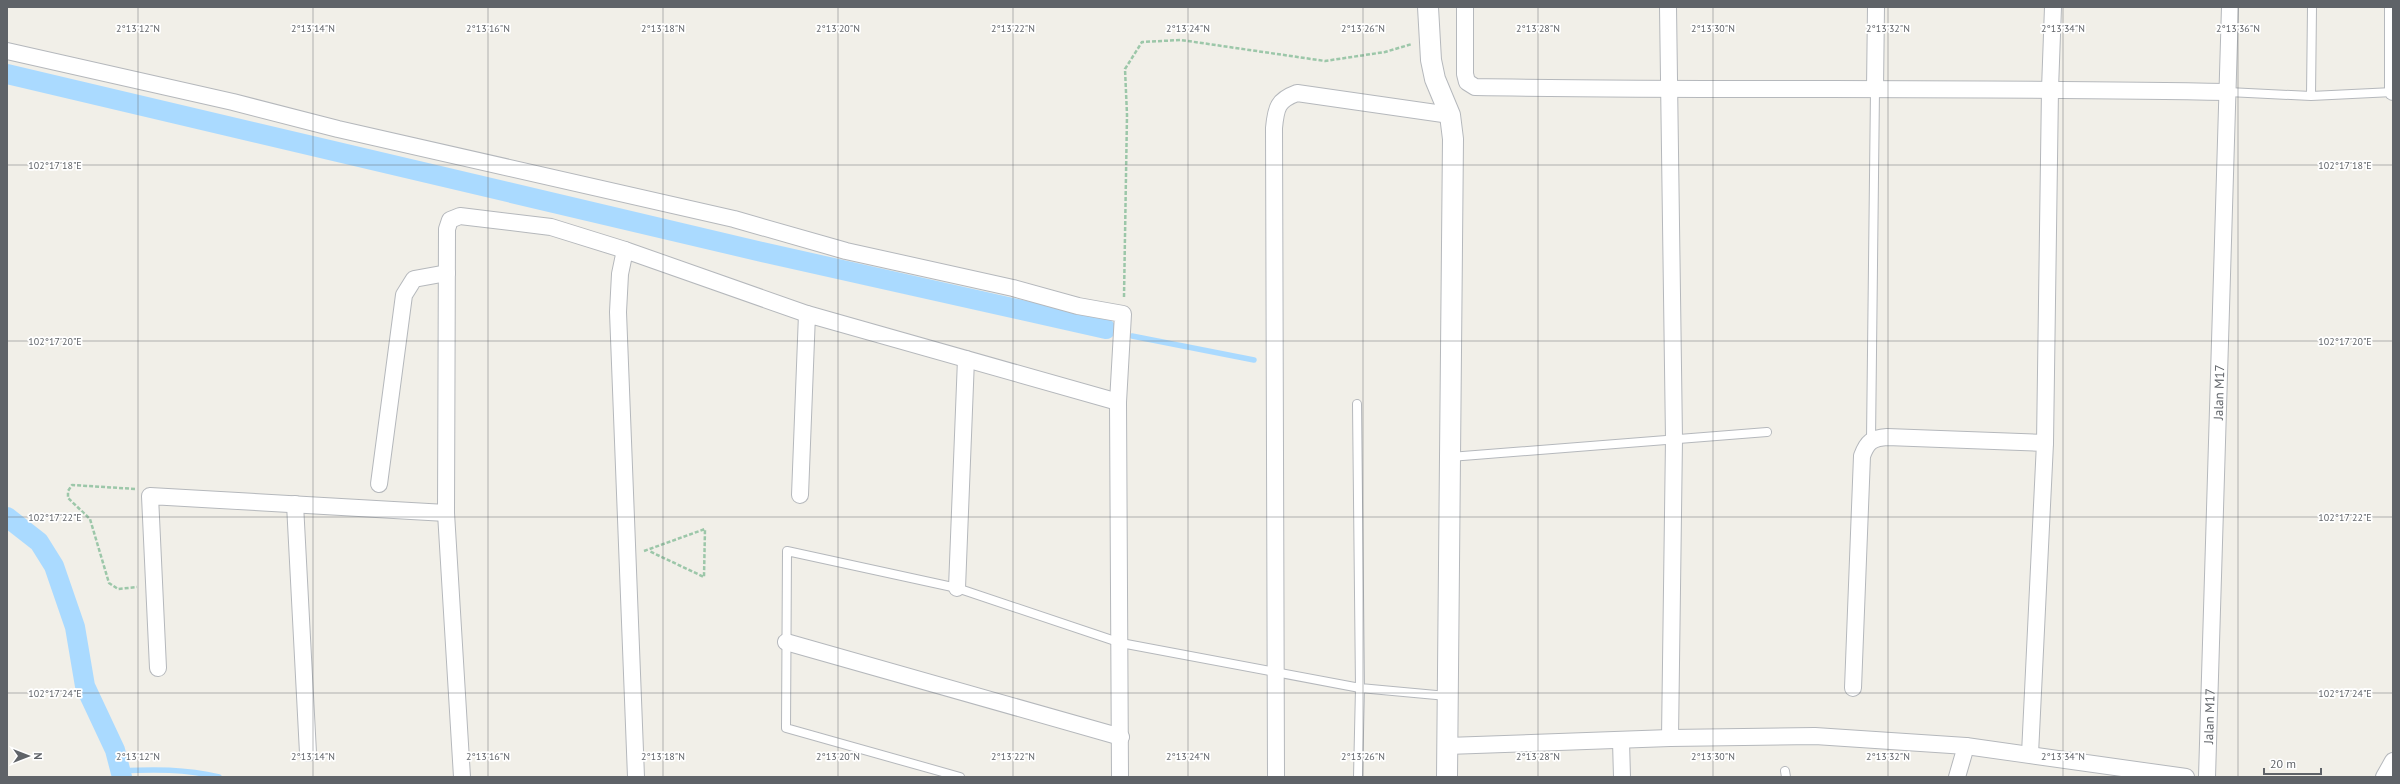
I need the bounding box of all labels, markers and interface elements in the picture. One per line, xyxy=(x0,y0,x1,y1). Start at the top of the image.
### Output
text: 2°13'12"N xyxy=(116,22,160,35)
text: 2°13'14"N xyxy=(291,22,335,35)
text: 2°13'16"N xyxy=(466,22,510,35)
text: 2°13'18"N xyxy=(641,22,685,35)
text: 2°13'20"N xyxy=(816,22,860,35)
text: 2°13'22"N xyxy=(991,22,1035,35)
text: 2°13'24"N xyxy=(1166,22,1210,35)
text: 2°13'26"N xyxy=(1341,22,1385,35)
text: 2°13'28"N xyxy=(1516,22,1560,35)
text: 2°13'30"N xyxy=(1691,22,1735,35)
text: 2°13'32"N xyxy=(1866,22,1910,35)
text: 2°13'34"N xyxy=(2041,22,2085,35)
text: 2°13'36"N xyxy=(2216,22,2260,35)
text: 102°17'18"E xyxy=(28,159,82,172)
text: 102°17'18"E xyxy=(2318,159,2372,172)
text: 102°17'20"E xyxy=(28,335,82,348)
text: 102°17'20"E xyxy=(2318,335,2372,348)
street label: Jalan M17 xyxy=(2210,364,2228,421)
text: 102°17'22"E xyxy=(28,511,82,524)
text: 102°17'22"E xyxy=(2318,511,2372,524)
text: 102°17'24"E xyxy=(28,687,82,700)
text: 102°17'24"E xyxy=(2318,687,2372,700)
street label: Jalan M17 xyxy=(2200,688,2219,745)
north arrow xyxy=(8,736,48,776)
text: 2°13'12"N xyxy=(116,750,160,763)
text: 2°13'14"N xyxy=(291,750,335,763)
text: 2°13'16"N xyxy=(466,750,510,763)
text: 2°13'18"N xyxy=(641,750,685,763)
text: 2°13'20"N xyxy=(816,750,860,763)
text: 2°13'22"N xyxy=(991,750,1035,763)
text: 2°13'24"N xyxy=(1166,750,1210,763)
text: 2°13'26"N xyxy=(1341,750,1385,763)
text: 2°13'28"N xyxy=(1516,750,1560,763)
text: 2°13'30"N xyxy=(1691,750,1735,763)
text: 2°13'32"N xyxy=(1866,750,1910,763)
text: 2°13'34"N xyxy=(2041,750,2085,763)
scale bar xyxy=(2264,750,2321,776)
text: N xyxy=(31,752,45,760)
text: 20 m xyxy=(2270,756,2296,771)

